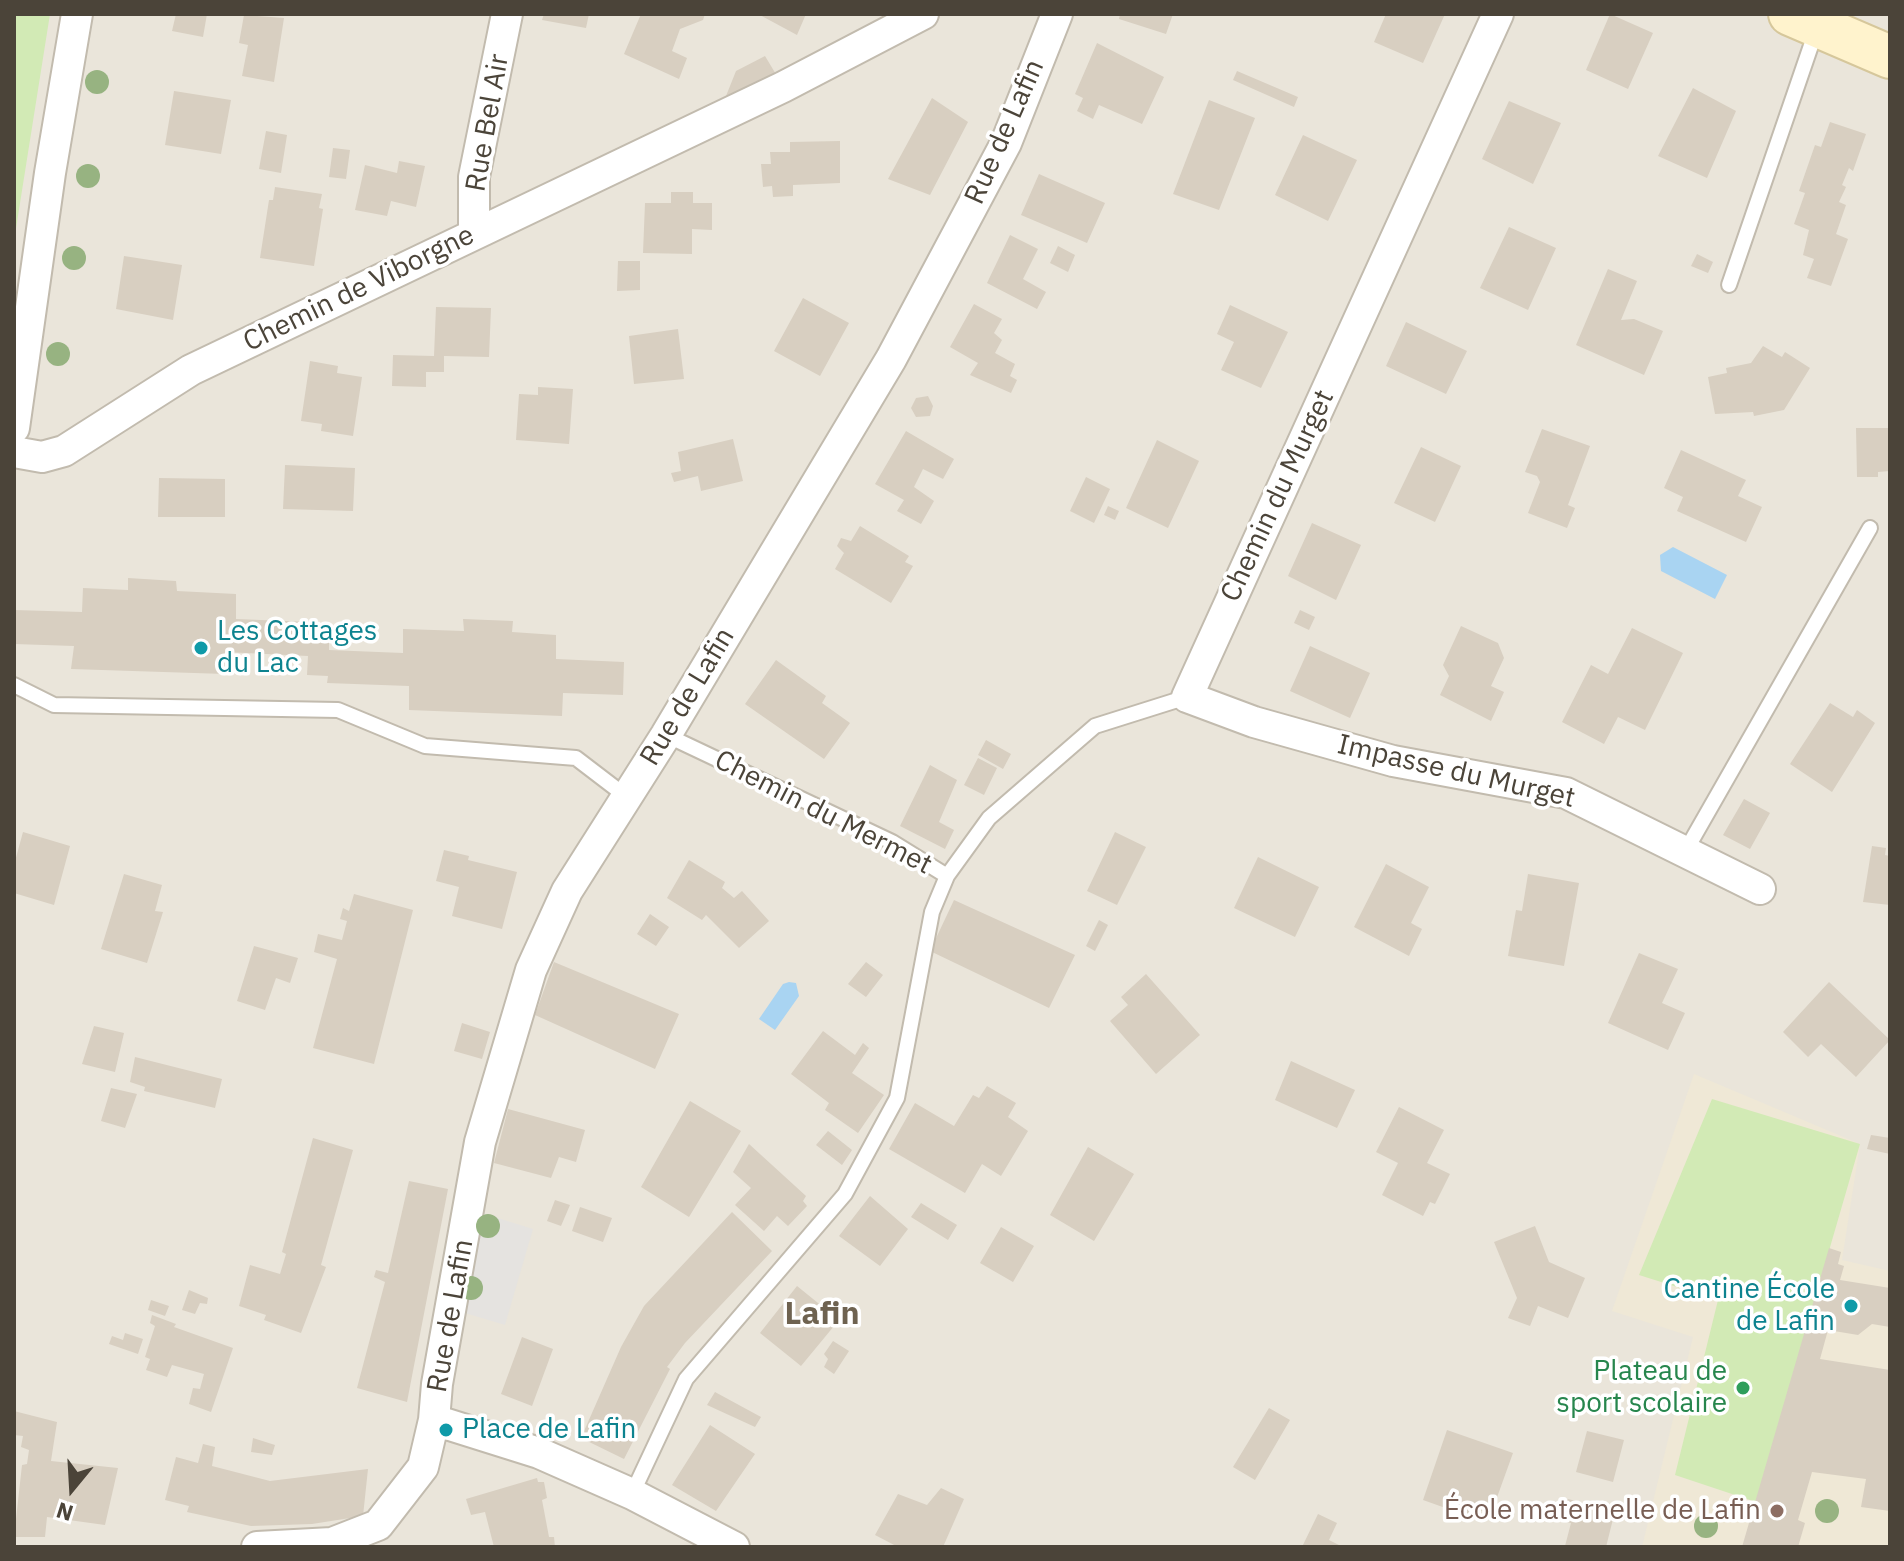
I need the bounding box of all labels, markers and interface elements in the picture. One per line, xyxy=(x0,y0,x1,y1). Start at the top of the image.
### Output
street label: Rue Bel Air xyxy=(459,52,517,194)
street label: Rue de Lafin xyxy=(958,54,1052,210)
street label: Chemin de Viborgne xyxy=(238,219,480,359)
street label: Chemin du Murget xyxy=(1214,385,1342,607)
place label: Les Cottages du Lac xyxy=(217,615,377,681)
street label: Rue de Lafin xyxy=(634,622,742,772)
marker: Les Cottages du Lac xyxy=(192,639,210,657)
street label: Impasse du Murget xyxy=(1334,728,1578,816)
street label: Chemin du Mermet xyxy=(709,744,937,882)
street label: Rue de Lafin xyxy=(421,1237,481,1395)
place label: Cantine École de Lafin xyxy=(1663,1273,1835,1339)
district label: Lafin xyxy=(784,1296,860,1334)
marker: Cantine École de Lafin xyxy=(1842,1297,1860,1315)
place label: Plateau de sport scolaire xyxy=(1556,1355,1727,1421)
marker: Plateau de sport scolaire xyxy=(1734,1379,1752,1397)
place label: Place de Lafin xyxy=(462,1413,636,1447)
marker: Place de Lafin xyxy=(437,1421,455,1439)
north arrow xyxy=(32,1449,112,1529)
place label: École maternelle de Lafin xyxy=(1444,1494,1761,1528)
text: N xyxy=(52,1496,76,1529)
marker: École maternelle de Lafin xyxy=(1768,1502,1786,1520)

